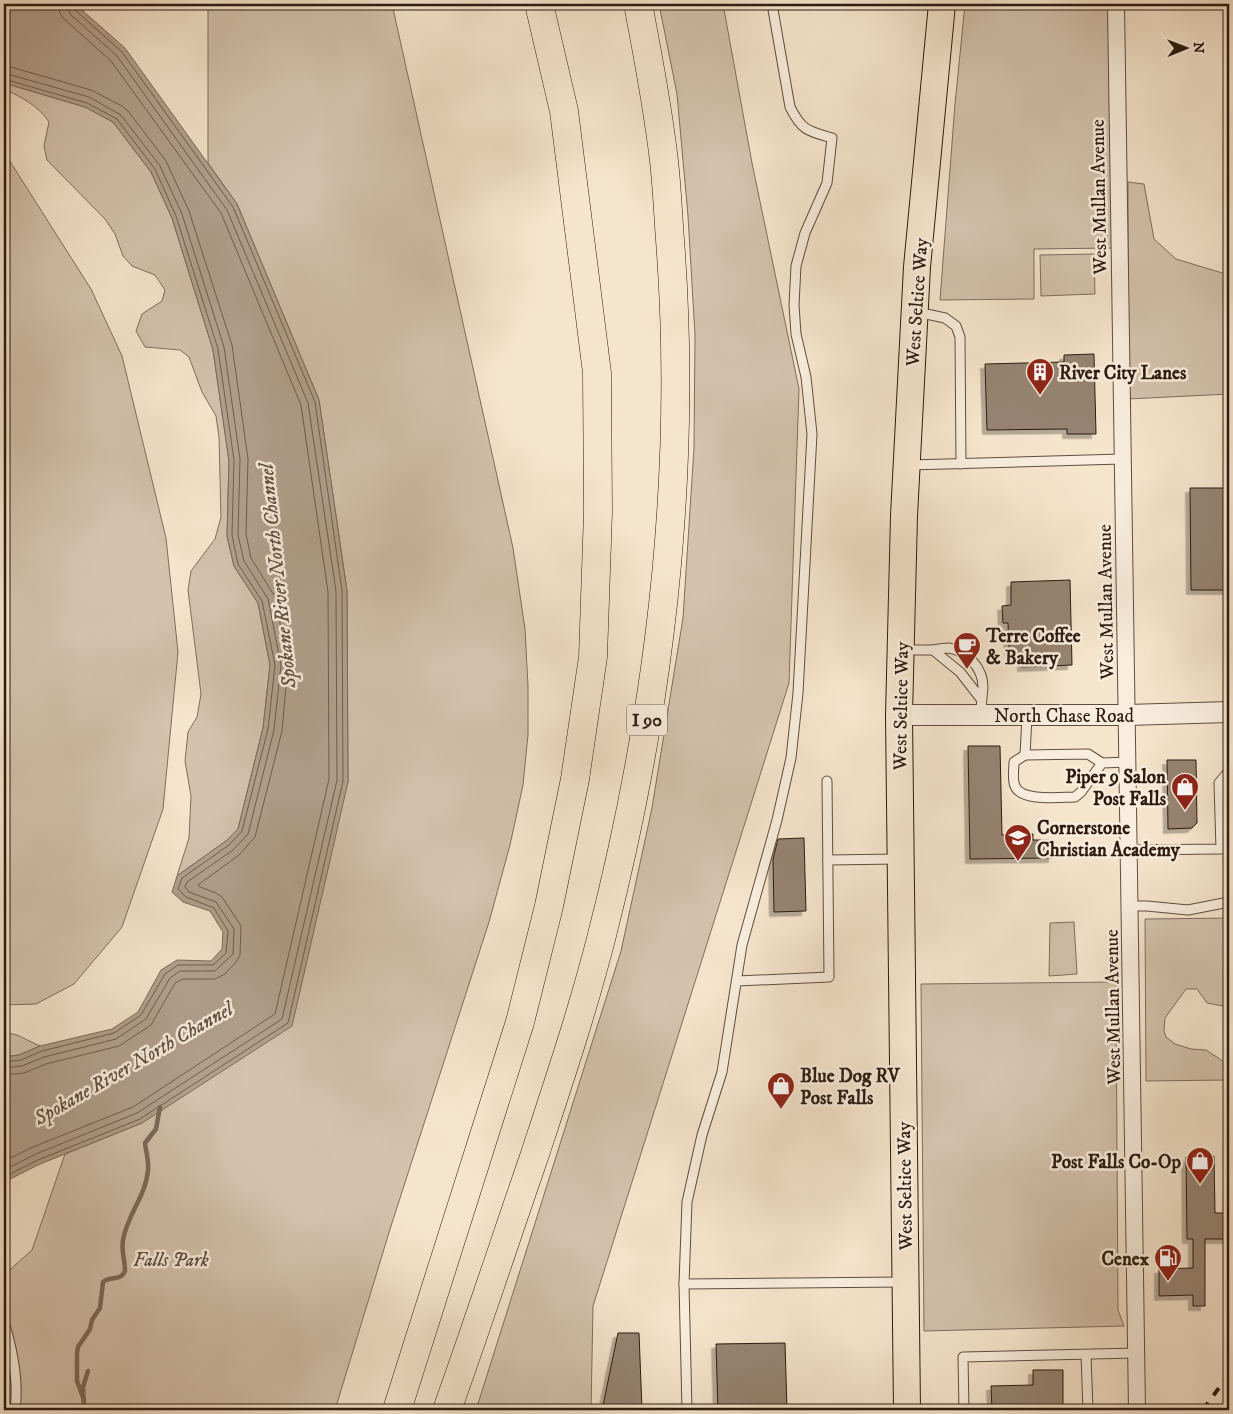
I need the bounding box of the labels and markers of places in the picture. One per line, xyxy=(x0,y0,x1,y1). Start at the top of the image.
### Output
building icon: River City Lanes xyxy=(1025,357,1055,396)
place label: River City Lanes xyxy=(1059,362,1187,385)
place label: Terre Coffee & Bakery xyxy=(985,625,1081,670)
cafe icon: Terre Coffee & Bakery xyxy=(952,631,982,670)
place label: Piper 9 Salon Post Falls xyxy=(1065,766,1167,811)
shop icon: Piper 9 Salon Post Falls xyxy=(1170,772,1200,811)
place label: Cornerstone Christian Academy xyxy=(1037,817,1181,862)
school or university icon: Cornerstone Christian Academy xyxy=(1003,823,1033,862)
place label: Blue Dog RV Post Falls xyxy=(800,1065,901,1110)
shop icon: Blue Dog RV Post Falls xyxy=(766,1071,796,1110)
shop icon: Post Falls Co-Op xyxy=(1185,1146,1215,1185)
place label: Post Falls Co-Op xyxy=(1051,1151,1181,1174)
fuel station icon: Cenex xyxy=(1153,1243,1183,1282)
place label: Cenex xyxy=(1101,1248,1150,1271)

